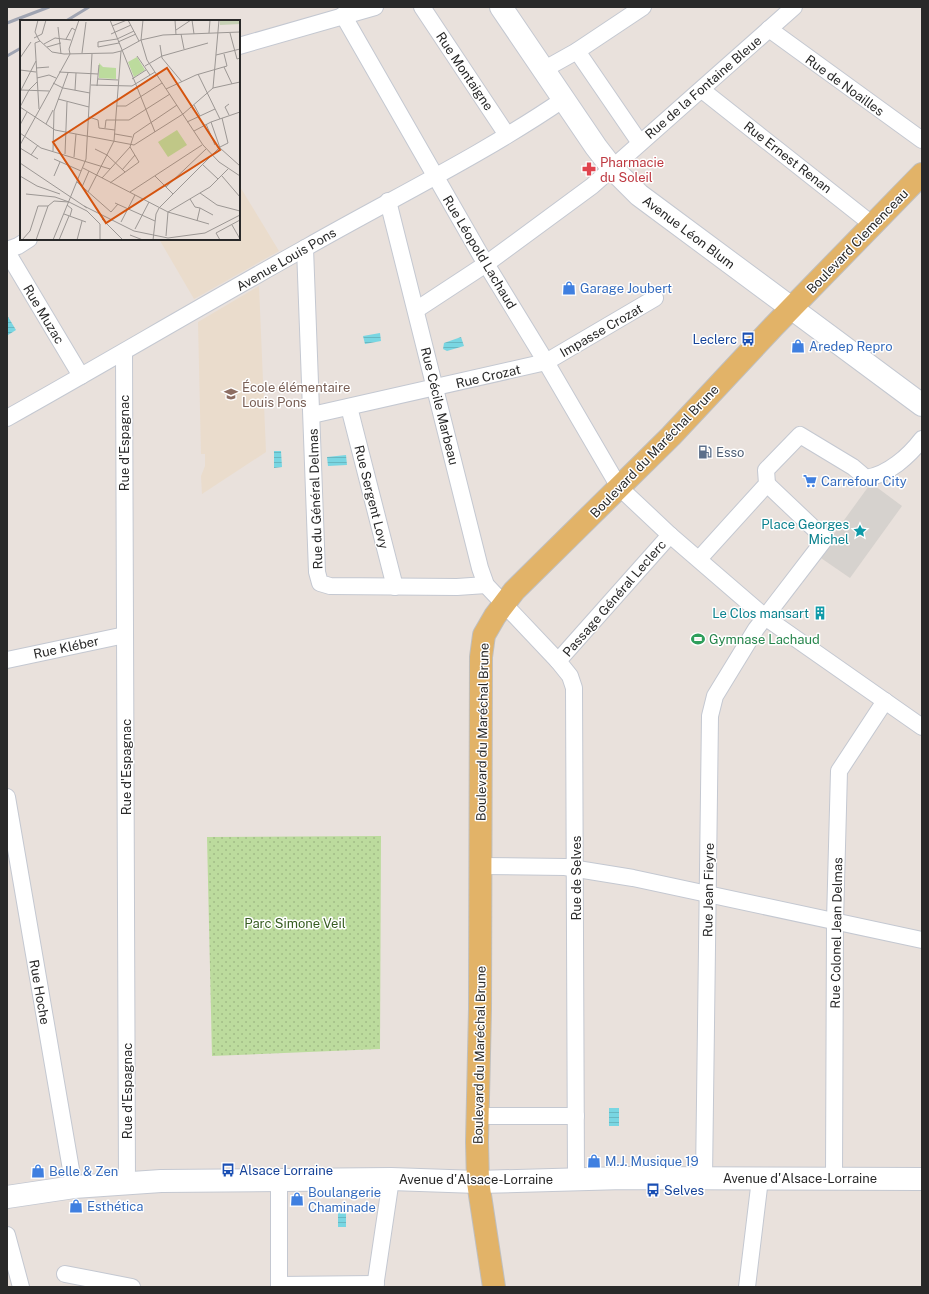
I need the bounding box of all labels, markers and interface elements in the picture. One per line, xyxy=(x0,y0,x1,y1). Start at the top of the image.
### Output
inset map xyxy=(20,20,240,240)
street label: Rue Montaigne xyxy=(433,29,496,113)
street label: Rue de la Fontaine Bleue xyxy=(642,33,764,142)
street label: Rue de Noailles xyxy=(803,52,887,119)
street label: Rue Ernest Renan xyxy=(741,118,835,196)
place label: Pharmacie du Soleil xyxy=(600,155,664,185)
pharmacy icon: Pharmacie du Soleil xyxy=(581,161,597,177)
street label: Boulevard Clemenceau xyxy=(804,186,911,297)
street label: Rue Léopold Lachaud xyxy=(440,193,519,312)
street label: Avenue Léon Blum xyxy=(640,193,738,272)
street label: Avenue Louis Pons xyxy=(234,225,339,294)
shop icon: Garage Joubert xyxy=(561,280,577,296)
place label: Garage Joubert xyxy=(580,281,672,296)
street label: Rue Muzac xyxy=(20,282,67,347)
street label: Impasse Crozat xyxy=(557,301,645,360)
bus stop icon: Leclerc xyxy=(740,331,756,347)
place label: Leclerc xyxy=(692,332,737,347)
shop icon: Aredep Repro xyxy=(790,338,806,354)
place label: Aredep Repro xyxy=(809,339,893,354)
street label: Rue Cécile Marbeau xyxy=(418,346,461,467)
street label: Rue Crozat xyxy=(454,362,522,391)
place label: École élémentaire Louis Pons xyxy=(242,379,350,410)
street label: Boulevard du Maréchal Brune xyxy=(587,382,722,521)
school or university icon: École élémentaire Louis Pons xyxy=(223,386,239,402)
street label: Rue d'Espagnac xyxy=(117,395,132,491)
street label: Rue du Général Delmas xyxy=(306,428,325,570)
street label: Rue Sergent Lovy xyxy=(351,444,392,551)
fuel station icon: Esso xyxy=(697,444,713,460)
place label: Esso xyxy=(716,445,744,460)
supermarket icon: Carrefour City xyxy=(802,473,818,489)
place label: Carrefour City xyxy=(821,474,907,489)
place label: Place Georges Michel xyxy=(761,517,849,547)
place icon: Place Georges Michel xyxy=(852,523,868,539)
street label: Passage Général Leclerc xyxy=(560,537,669,660)
building icon: Le Clos mansart xyxy=(812,605,828,621)
place label: Le Clos mansart xyxy=(712,606,809,621)
sports icon: Gymnase Lachaud xyxy=(690,631,706,647)
place label: Gymnase Lachaud xyxy=(709,632,820,647)
street label: Rue Kléber xyxy=(32,633,100,662)
street label: Boulevard du Maréchal Brune xyxy=(473,643,492,821)
street label: Rue d'Espagnac xyxy=(119,719,134,815)
street label: Rue de Selves xyxy=(569,836,584,920)
street label: Rue Jean Fieyre xyxy=(700,843,717,937)
street label: Rue Colonel Jean Delmas xyxy=(828,857,845,1009)
park label: Parc Simone Veil xyxy=(244,916,346,931)
street label: Rue Hoche xyxy=(26,958,53,1026)
street label: Boulevard du Maréchal Brune xyxy=(470,966,489,1144)
street label: Rue d'Espagnac xyxy=(120,1043,135,1139)
shop icon: M.J. Musique 19 xyxy=(586,1153,602,1169)
place label: M.J. Musique 19 xyxy=(605,1154,699,1169)
bus stop icon: Alsace Lorraine xyxy=(220,1162,236,1178)
shop icon: Belle & Zen xyxy=(30,1163,46,1179)
place label: Alsace Lorraine xyxy=(239,1163,333,1178)
place label: Belle & Zen xyxy=(49,1164,118,1179)
street label: Avenue d'Alsace-Lorraine xyxy=(723,1171,877,1186)
street label: Avenue d'Alsace-Lorraine xyxy=(399,1172,553,1187)
bus stop icon: Selves xyxy=(645,1182,661,1198)
place label: Selves xyxy=(664,1183,704,1198)
place label: Boulangerie Chaminade xyxy=(308,1185,381,1215)
shop icon: Boulangerie Chaminade xyxy=(289,1191,305,1207)
shop icon: Esthética xyxy=(68,1198,84,1214)
place label: Esthética xyxy=(87,1199,143,1214)

